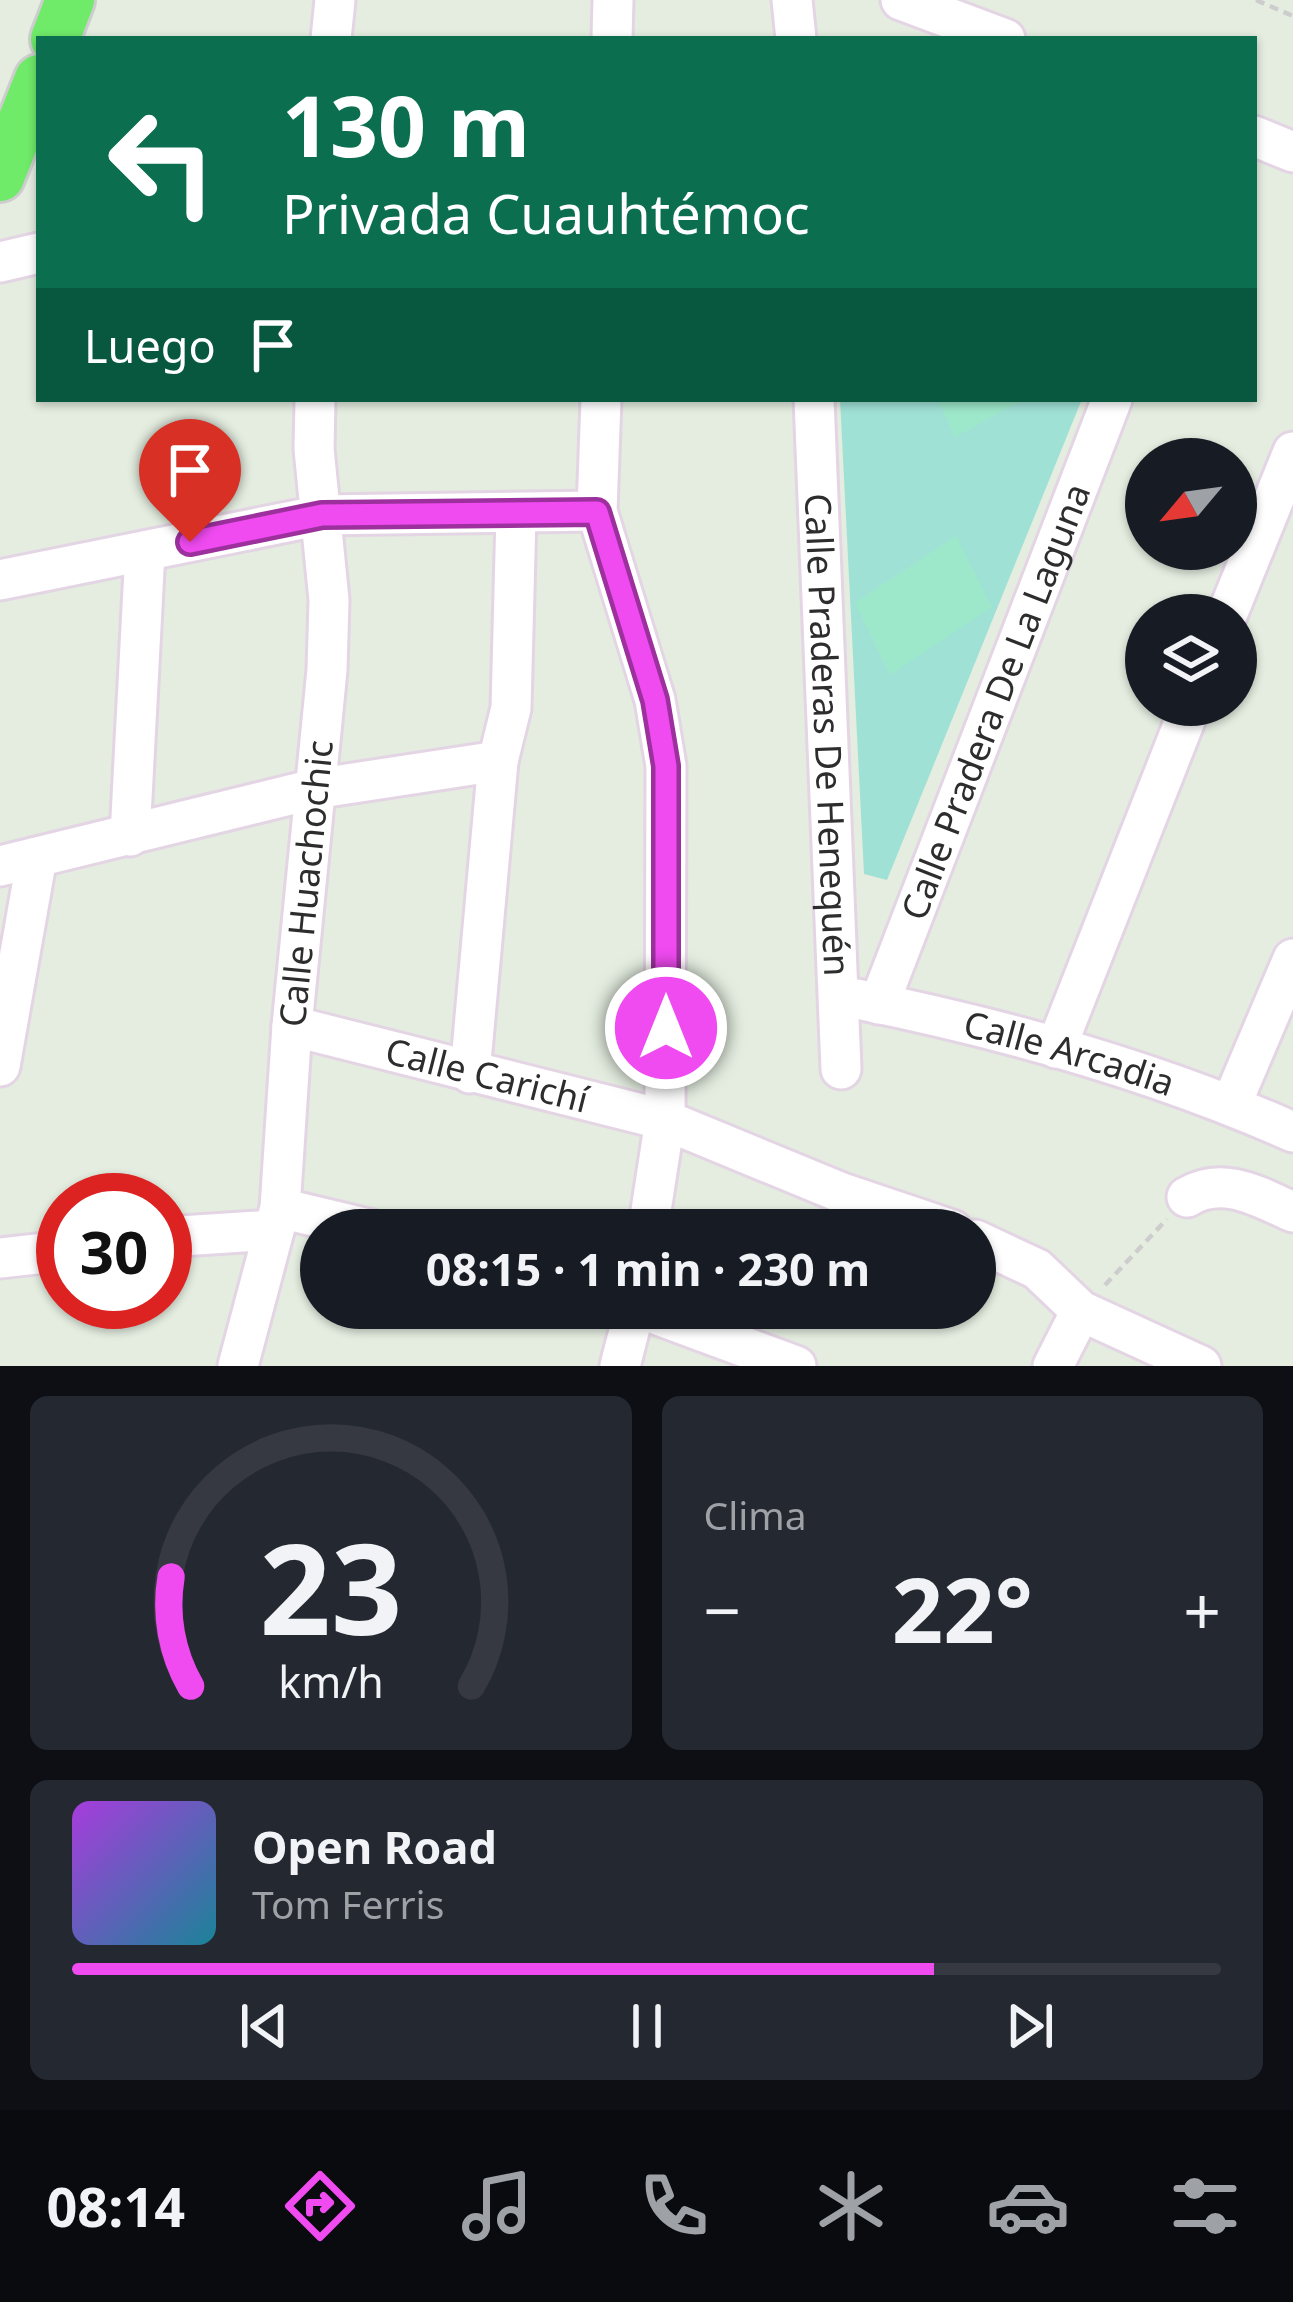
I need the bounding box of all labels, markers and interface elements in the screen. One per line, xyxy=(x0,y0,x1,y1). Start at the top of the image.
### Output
text: 130 m xyxy=(282,67,530,182)
icon: left xyxy=(84,84,240,240)
text: Privada Cuauhtémoc xyxy=(282,176,810,250)
icon: arrive xyxy=(240,312,306,378)
text: Luego xyxy=(84,315,216,376)
pin xyxy=(139,419,241,542)
icon: arrive xyxy=(157,437,223,503)
north arrow xyxy=(1125,438,1257,570)
map controls xyxy=(1125,438,1257,726)
street label: Calle Pradera De La Laguna xyxy=(889,476,1101,927)
street label: Calle Praderas De Henequén xyxy=(794,492,862,977)
button: layers xyxy=(1125,594,1257,726)
street label: Calle Huachochic xyxy=(267,738,344,1029)
position arrow xyxy=(603,965,729,1091)
street label: Calle Arcadia xyxy=(959,999,1181,1107)
street label: Calle Carichí xyxy=(381,1026,594,1124)
speed limit sign: 30 xyxy=(36,1173,192,1329)
text: 08:15 · 1 min · 230 m xyxy=(426,1238,870,1299)
text: Clima xyxy=(704,1488,807,1541)
text: 23 xyxy=(259,1502,402,1672)
text: 22° xyxy=(892,1547,1033,1669)
text: − xyxy=(704,1564,741,1654)
text: + xyxy=(1183,1564,1221,1654)
text: km/h xyxy=(278,1652,383,1711)
text: Open Road xyxy=(252,1816,497,1877)
text: Tom Ferris xyxy=(252,1877,444,1930)
icon: previous xyxy=(231,1993,297,2059)
icon: pause xyxy=(614,1993,680,2059)
icon: next xyxy=(997,1993,1063,2059)
icon: directions xyxy=(278,2164,362,2248)
icon: music xyxy=(455,2164,539,2248)
icon: phone xyxy=(632,2164,716,2248)
icon: climate xyxy=(809,2164,893,2248)
icon: car xyxy=(986,2164,1070,2248)
icon: filters xyxy=(1163,2164,1247,2248)
text: 08:14 xyxy=(46,2169,185,2243)

